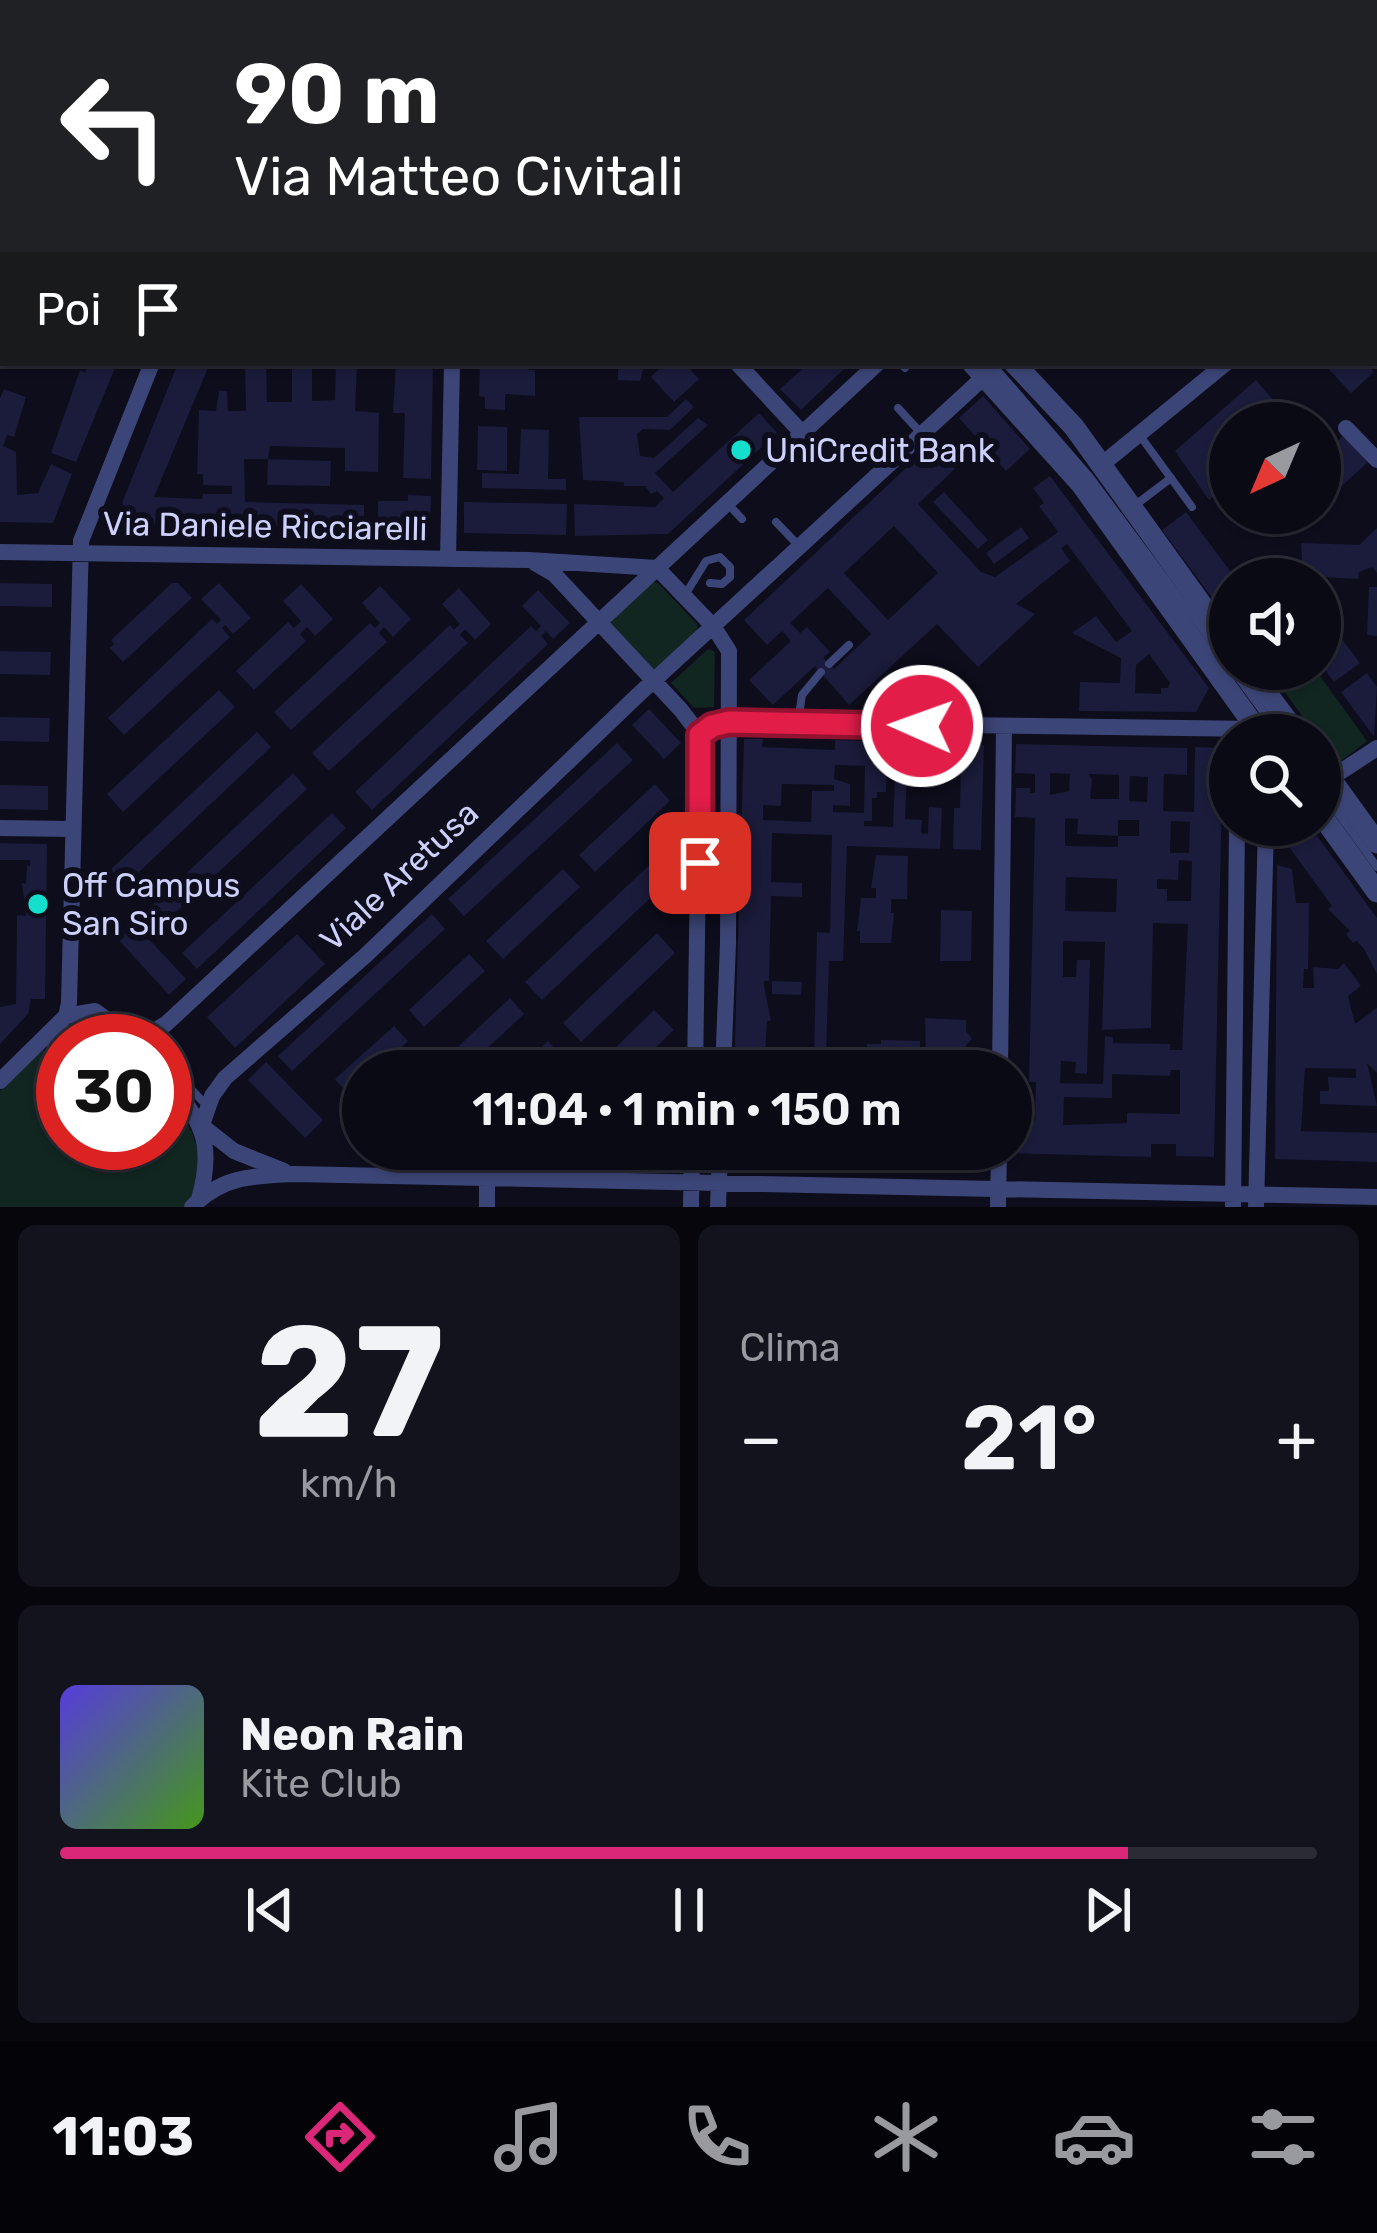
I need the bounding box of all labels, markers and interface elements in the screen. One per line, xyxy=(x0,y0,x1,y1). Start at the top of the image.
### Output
text: 90 m xyxy=(234,44,440,144)
icon: left xyxy=(36,48,192,204)
text: Via Matteo Civitali xyxy=(234,145,684,209)
icon: arrive xyxy=(125,276,191,342)
text: Poi xyxy=(36,283,101,336)
north arrow xyxy=(1209,402,1341,534)
map controls xyxy=(1209,402,1341,846)
place label: UniCredit Bank xyxy=(765,431,995,470)
marker: UniCredit Bank xyxy=(728,437,754,463)
street label: Via Daniele Ricciarelli xyxy=(102,504,428,548)
button: sound xyxy=(1209,558,1341,690)
position arrow xyxy=(859,663,985,789)
button: search xyxy=(1209,714,1341,846)
street label: Viale Aretusa xyxy=(312,793,486,959)
pin xyxy=(649,812,751,914)
icon: arrive xyxy=(667,830,733,896)
place label: Off Campus San Siro xyxy=(62,866,240,943)
marker: Off Campus San Siro xyxy=(25,891,51,917)
speed limit sign: 30 xyxy=(36,1014,192,1170)
text: 11:04 · 1 min · 150 m xyxy=(472,1083,902,1136)
text: 27 xyxy=(253,1290,444,1475)
text: Clima xyxy=(740,1325,841,1371)
text: 21° xyxy=(961,1385,1097,1492)
text: − xyxy=(740,1399,782,1478)
text: + xyxy=(1276,1399,1317,1478)
text: km/h xyxy=(300,1461,397,1507)
text: Neon Rain xyxy=(240,1708,465,1761)
text: Kite Club xyxy=(240,1761,402,1807)
icon: previous xyxy=(237,1877,303,1943)
icon: pause xyxy=(656,1877,722,1943)
icon: next xyxy=(1075,1877,1141,1943)
icon: directions xyxy=(298,2095,382,2179)
icon: music xyxy=(487,2095,571,2179)
icon: phone xyxy=(675,2095,759,2179)
icon: climate xyxy=(864,2095,948,2179)
icon: car xyxy=(1052,2095,1136,2179)
icon: filters xyxy=(1241,2095,1325,2179)
text: 11:03 xyxy=(52,2105,194,2169)

